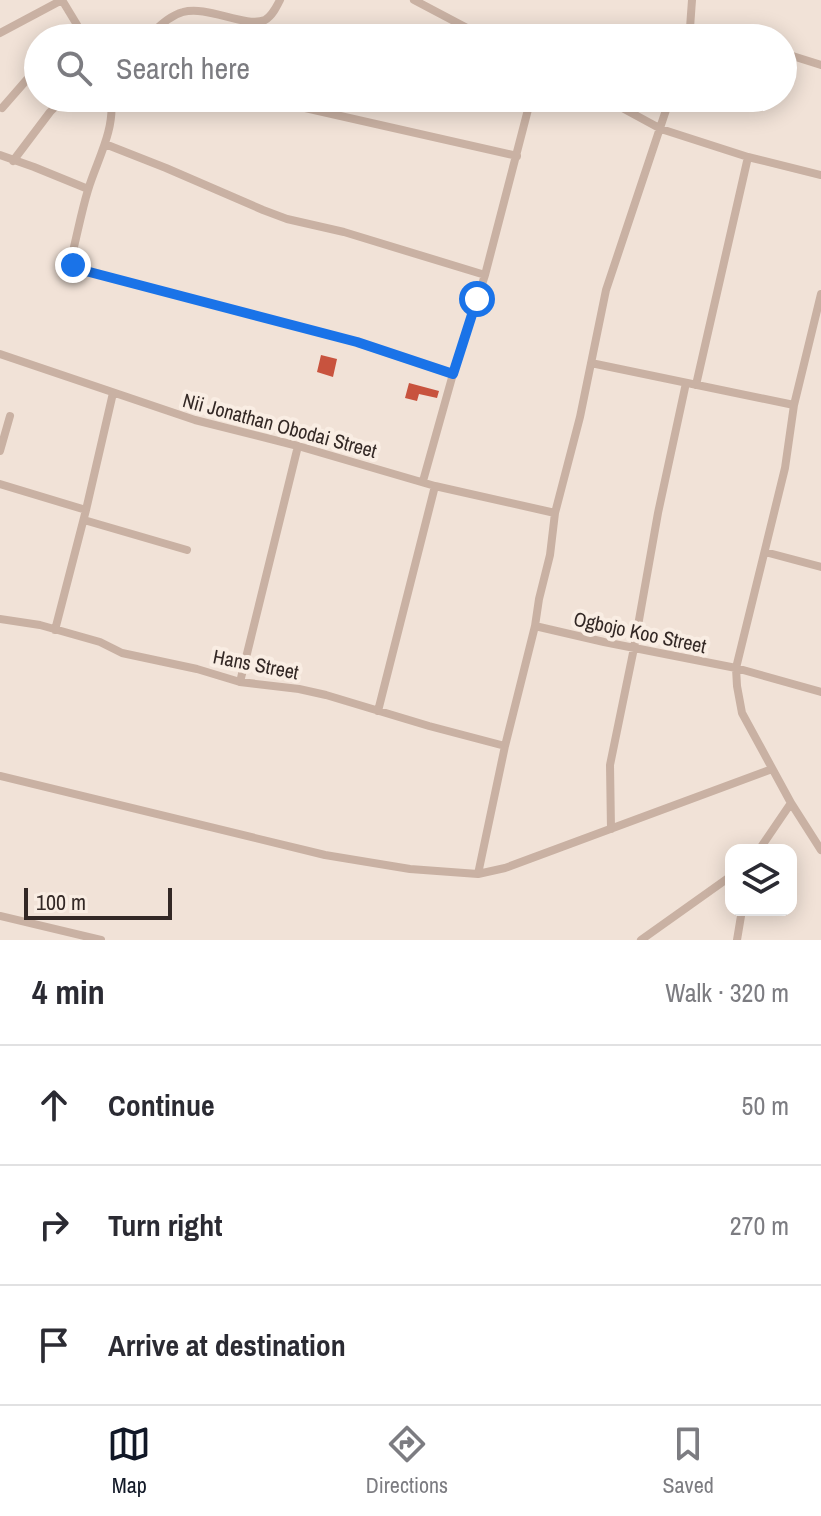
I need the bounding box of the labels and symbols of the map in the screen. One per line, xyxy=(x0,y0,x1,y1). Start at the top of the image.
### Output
route end xyxy=(55,247,91,283)
route start xyxy=(459,281,495,317)
street label: Nii Jonathan Obodai Street xyxy=(180,386,380,464)
street label: Ogbojo Koo Street xyxy=(571,605,709,659)
street label: Hans Street xyxy=(211,642,302,686)
scale bar xyxy=(24,884,172,920)

